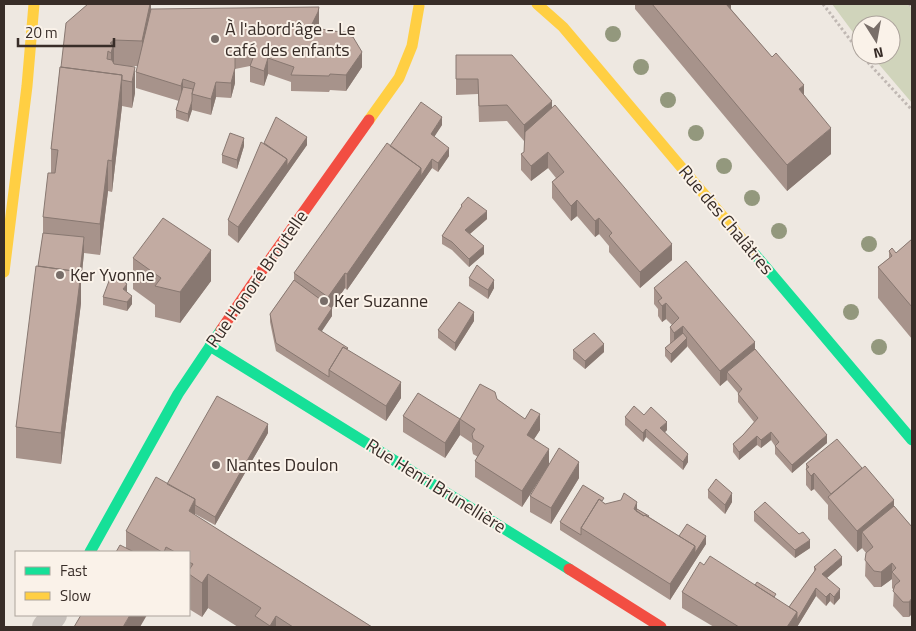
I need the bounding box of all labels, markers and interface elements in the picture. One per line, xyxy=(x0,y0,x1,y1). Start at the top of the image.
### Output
scale bar xyxy=(18,15,114,47)
place label: À l'abord'âge - Le café des enfants xyxy=(225,15,356,63)
north arrow xyxy=(851,15,901,65)
text: 20 m xyxy=(25,21,58,44)
marker: À l'abord'âge - Le café des enfants xyxy=(209,33,221,45)
text: N xyxy=(872,42,885,64)
street label: Rue des Chalâtres xyxy=(672,159,780,280)
street label: Rue Honoré Broutelle xyxy=(199,204,314,353)
place label: Ker Yvonne xyxy=(70,261,155,288)
marker: Ker Yvonne xyxy=(54,269,66,281)
place label: Ker Suzanne xyxy=(334,287,428,314)
marker: Ker Suzanne xyxy=(318,295,330,307)
street label: Rue Henri Brunellière xyxy=(361,432,512,540)
place label: Nantes Doulon xyxy=(226,451,339,478)
marker: Nantes Doulon xyxy=(210,459,222,471)
legend xyxy=(15,551,190,616)
text: Fast xyxy=(60,559,88,582)
text: Slow xyxy=(60,584,91,607)

